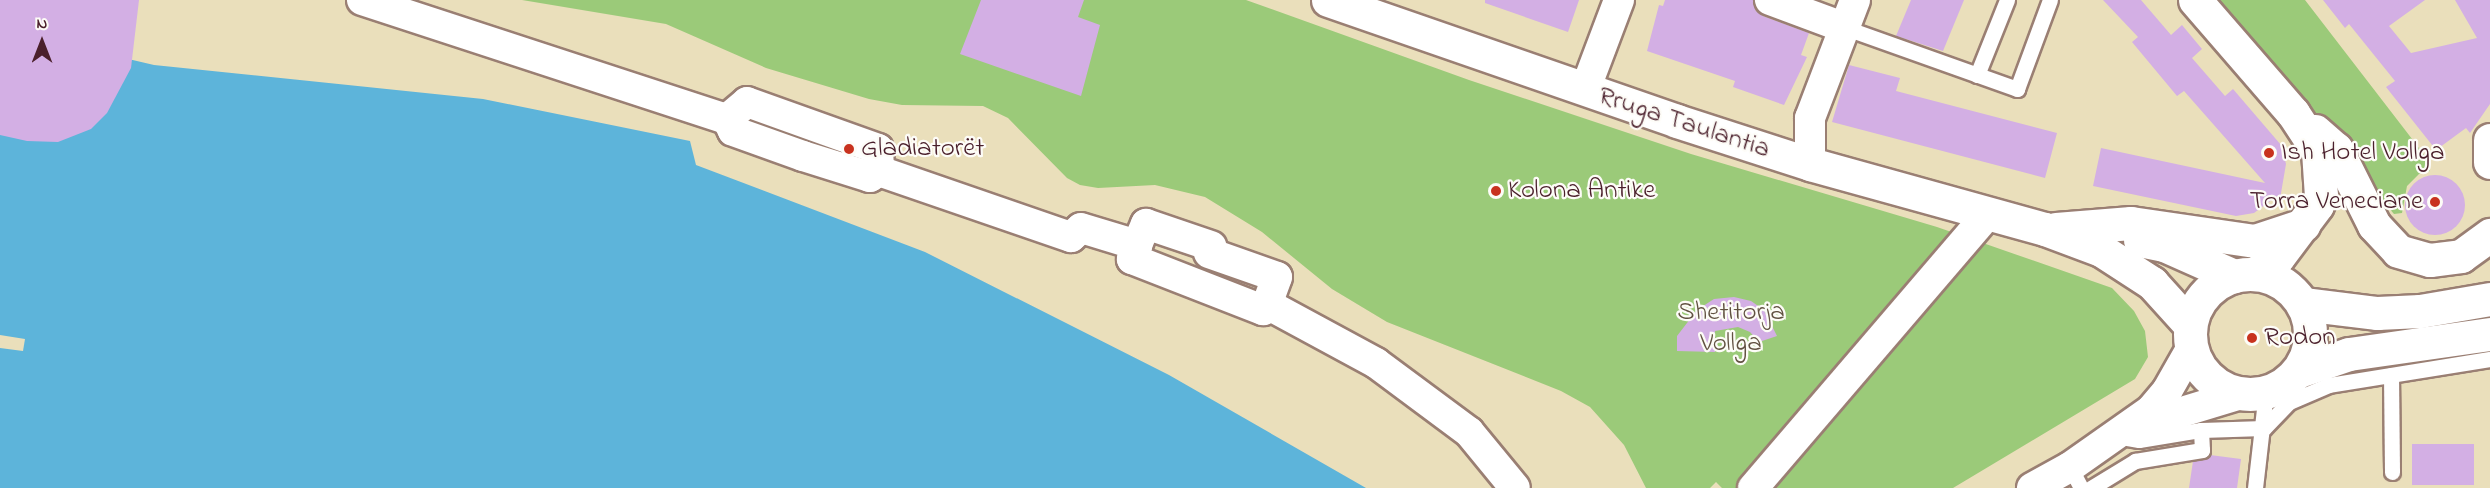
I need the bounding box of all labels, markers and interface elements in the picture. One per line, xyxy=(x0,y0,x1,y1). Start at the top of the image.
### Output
north arrow xyxy=(12,12,72,72)
text: N xyxy=(37,12,47,36)
street label: Rruga Taulantia xyxy=(1594,80,1774,166)
place label: Gladiatorët xyxy=(861,133,984,165)
place label: Ish Hotel Vollga xyxy=(2281,137,2445,169)
marker: Gladiatorët xyxy=(842,142,856,156)
marker: Ish Hotel Vollga xyxy=(2262,146,2276,160)
place label: Kolona Antike xyxy=(1508,175,1655,207)
marker: Kolona Antike xyxy=(1489,184,1503,198)
place label: Torra Veneciane xyxy=(2249,186,2423,218)
marker: Torra Veneciane xyxy=(2428,195,2442,209)
park label: Shetitorja Vollga xyxy=(1677,296,1785,359)
place label: Rodon xyxy=(2264,322,2335,354)
marker: Rodon xyxy=(2245,331,2259,345)

